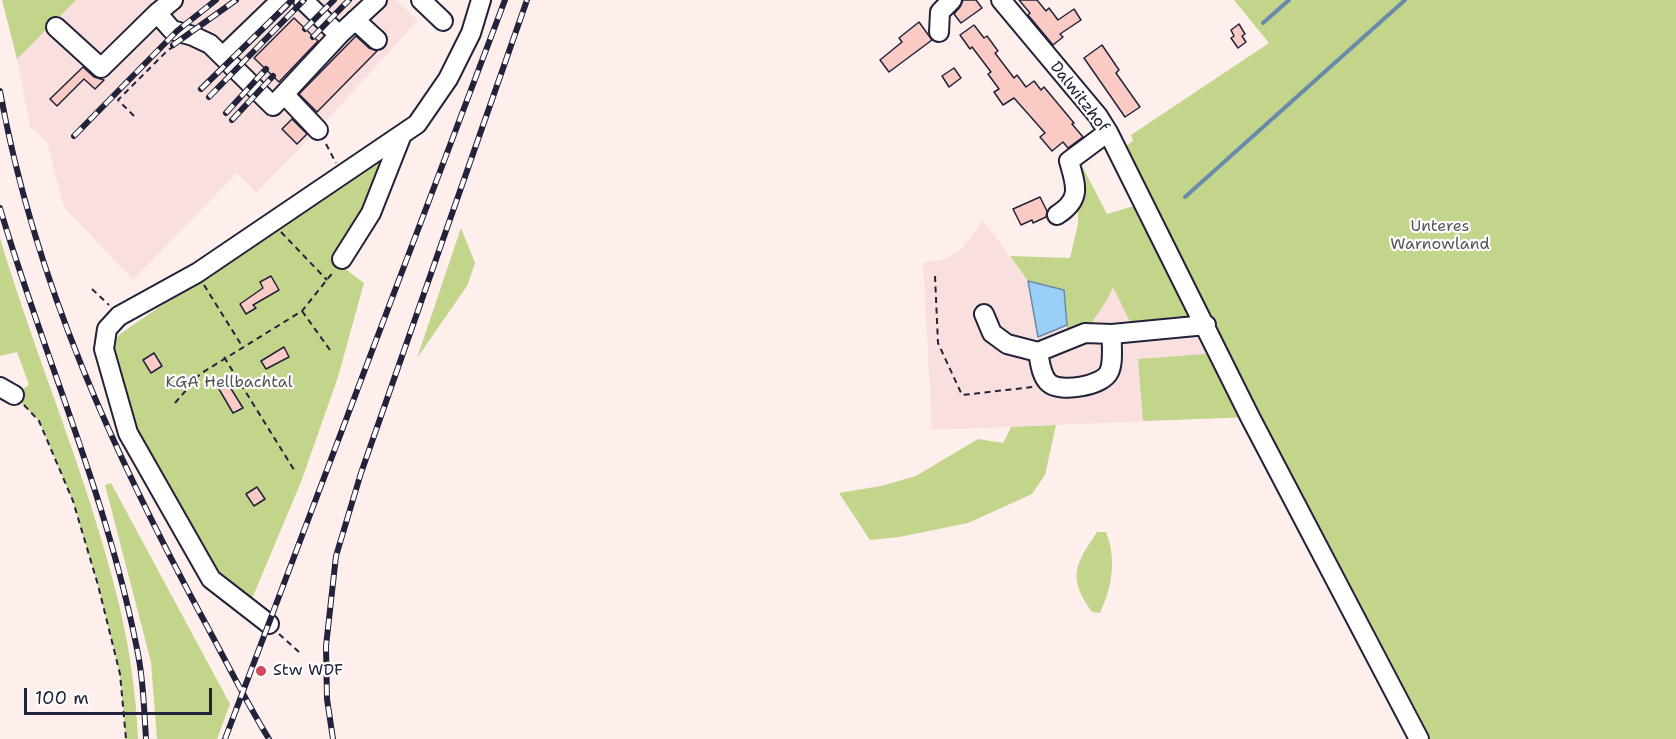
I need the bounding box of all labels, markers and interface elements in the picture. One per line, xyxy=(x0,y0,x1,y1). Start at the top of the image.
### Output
street label: Dalwitzhof xyxy=(1046,58,1112,136)
park label: Unteres Warnowland xyxy=(1390,217,1490,255)
park label: KGA Hellbachtal xyxy=(165,373,293,393)
place label: Stw WDF xyxy=(273,661,343,681)
marker: Stw WDF xyxy=(254,664,268,678)
scale bar xyxy=(27,676,214,714)
text: 100 m xyxy=(35,686,89,710)

